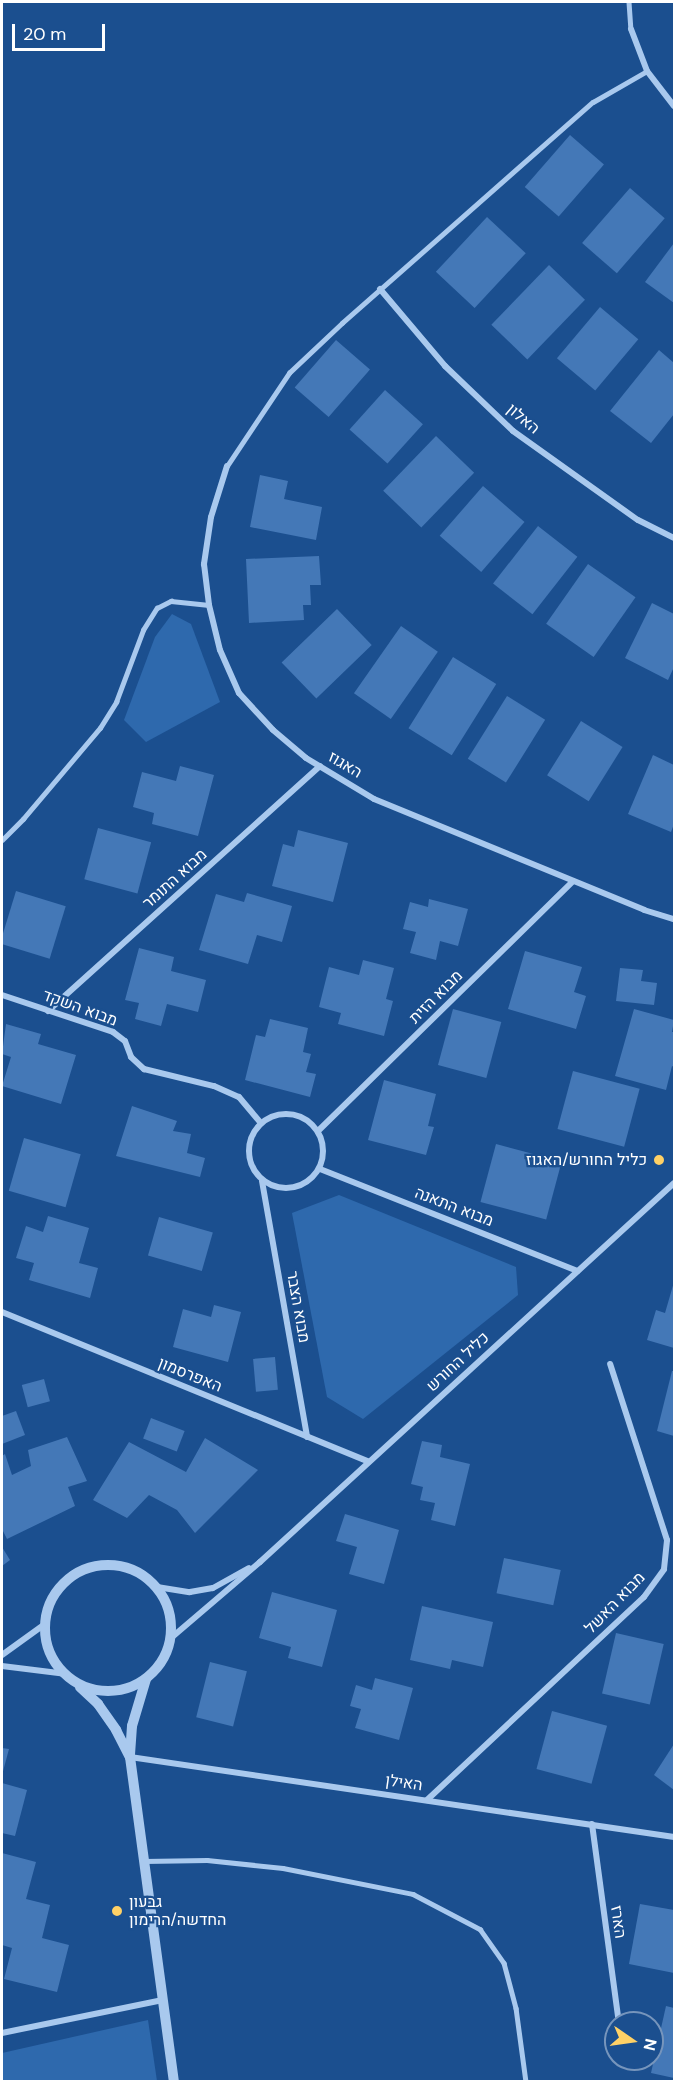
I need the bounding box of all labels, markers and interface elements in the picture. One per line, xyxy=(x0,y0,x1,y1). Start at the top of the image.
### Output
scale bar xyxy=(15,12,108,50)
text: 20 m xyxy=(23,22,66,46)
street label: האלון xyxy=(503,400,543,438)
street label: האגוז xyxy=(325,747,365,783)
street label: מבוא התומר xyxy=(139,845,211,913)
street label: מבוא הזית xyxy=(405,966,467,1028)
street label: מבוא השקד xyxy=(40,986,120,1030)
place label: כליל החורש/האגוז xyxy=(526,1150,647,1170)
marker: כליל החורש/האגוז xyxy=(652,1153,666,1167)
street label: מבוא התאנה xyxy=(412,1183,496,1231)
street label: מבוא הצבר xyxy=(282,1270,314,1344)
street label: כליל החורש xyxy=(423,1328,493,1396)
street label: האפרסמון xyxy=(155,1354,225,1396)
street label: מבוא האשל xyxy=(581,1568,649,1638)
street label: האילן xyxy=(384,1771,424,1795)
place label: גבעון החדשה/הרימון xyxy=(129,1892,226,1930)
marker: גבעון החדשה/הרימון xyxy=(110,1904,124,1918)
street label: הארז xyxy=(606,1904,630,1940)
north arrow xyxy=(604,2011,664,2071)
text: N xyxy=(639,2037,662,2053)

